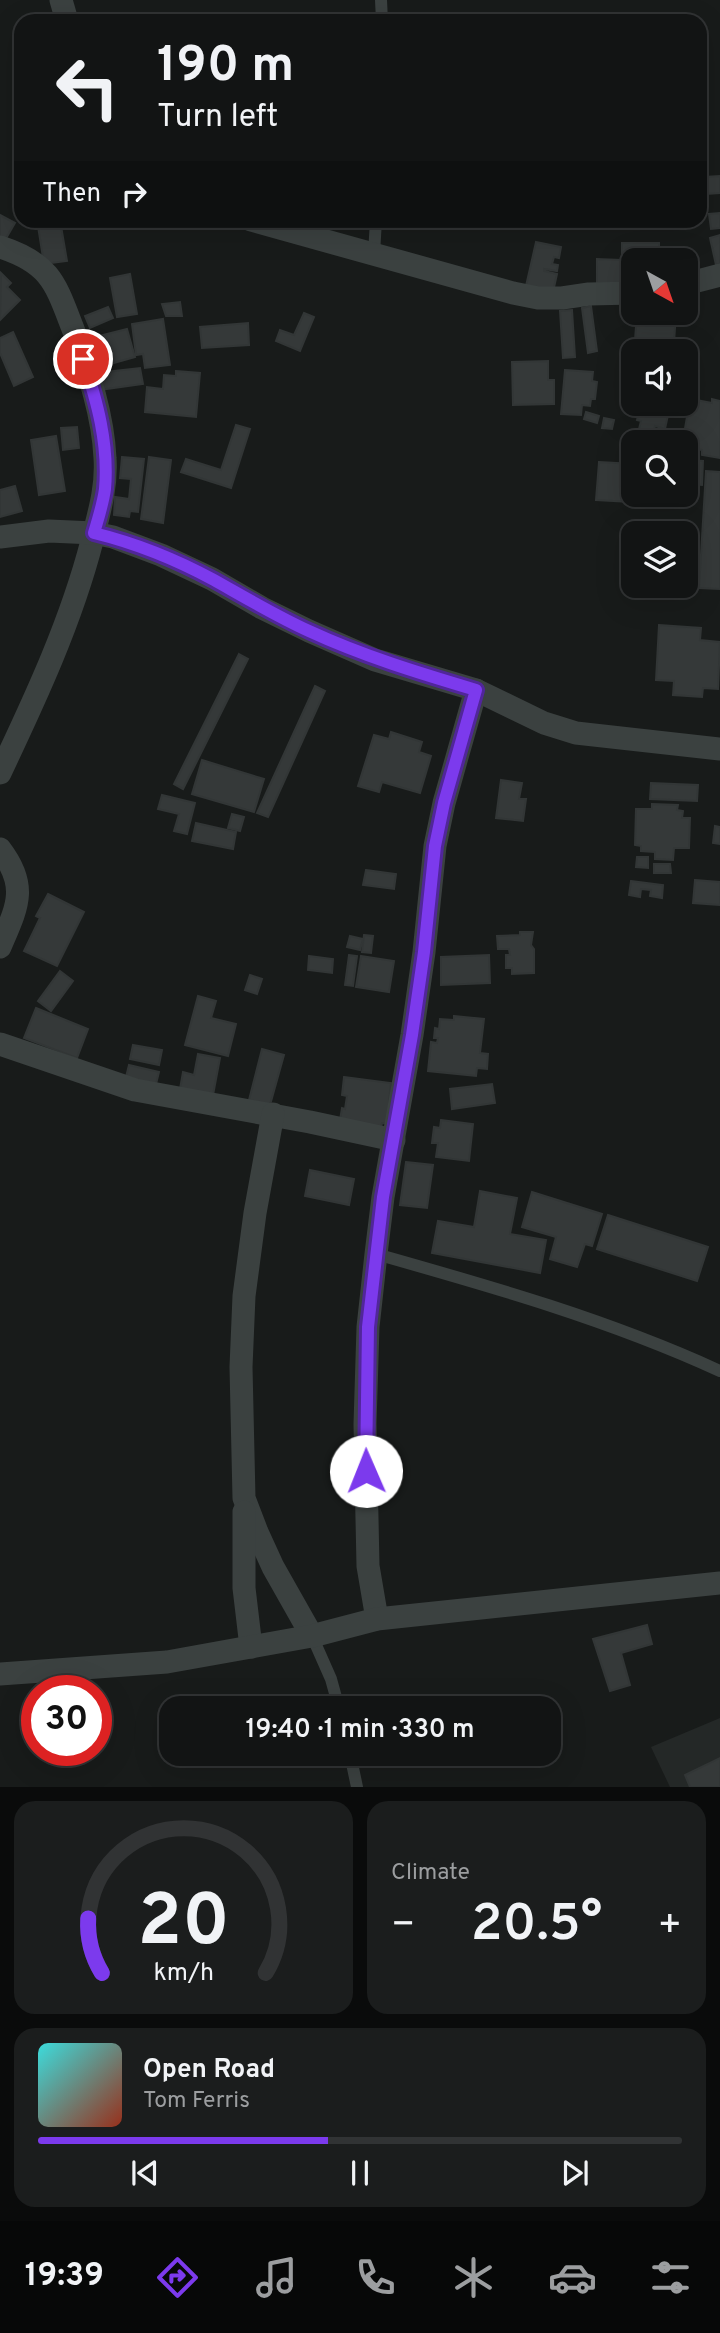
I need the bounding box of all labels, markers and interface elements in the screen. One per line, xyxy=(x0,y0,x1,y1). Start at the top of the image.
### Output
text: 190 m xyxy=(157,37,294,99)
icon: left xyxy=(42,42,133,133)
text: Turn left xyxy=(157,98,278,138)
icon: right xyxy=(115,175,153,213)
text: Then xyxy=(42,178,101,211)
north arrow xyxy=(621,248,698,326)
map controls xyxy=(621,248,698,598)
pin xyxy=(53,329,113,389)
button: sound xyxy=(621,339,698,416)
icon: arrive xyxy=(64,340,102,378)
button: search xyxy=(621,430,698,507)
button: layers xyxy=(621,521,698,598)
position arrow xyxy=(329,1434,403,1508)
speed limit sign: 30 xyxy=(21,1675,112,1766)
text: 19:40 · 1 min · 330 m xyxy=(245,1714,475,1747)
text: Climate xyxy=(391,1859,470,1888)
text: 20 xyxy=(137,1880,230,1972)
text: 20.5° xyxy=(471,1893,602,1959)
text: − xyxy=(391,1902,416,1951)
text: + xyxy=(657,1902,682,1951)
text: km/h xyxy=(153,1958,214,1990)
text: Open Road xyxy=(143,2054,275,2087)
text: Tom Ferris xyxy=(143,2087,250,2116)
icon: previous xyxy=(126,2154,164,2192)
icon: pause xyxy=(341,2154,379,2192)
icon: next xyxy=(556,2154,594,2192)
icon: directions xyxy=(153,2253,202,2302)
icon: music xyxy=(252,2253,301,2302)
icon: phone xyxy=(351,2253,400,2302)
icon: climate xyxy=(449,2253,498,2302)
icon: car xyxy=(548,2253,597,2302)
icon: filters xyxy=(646,2253,695,2302)
text: 19:39 xyxy=(25,2257,104,2297)

